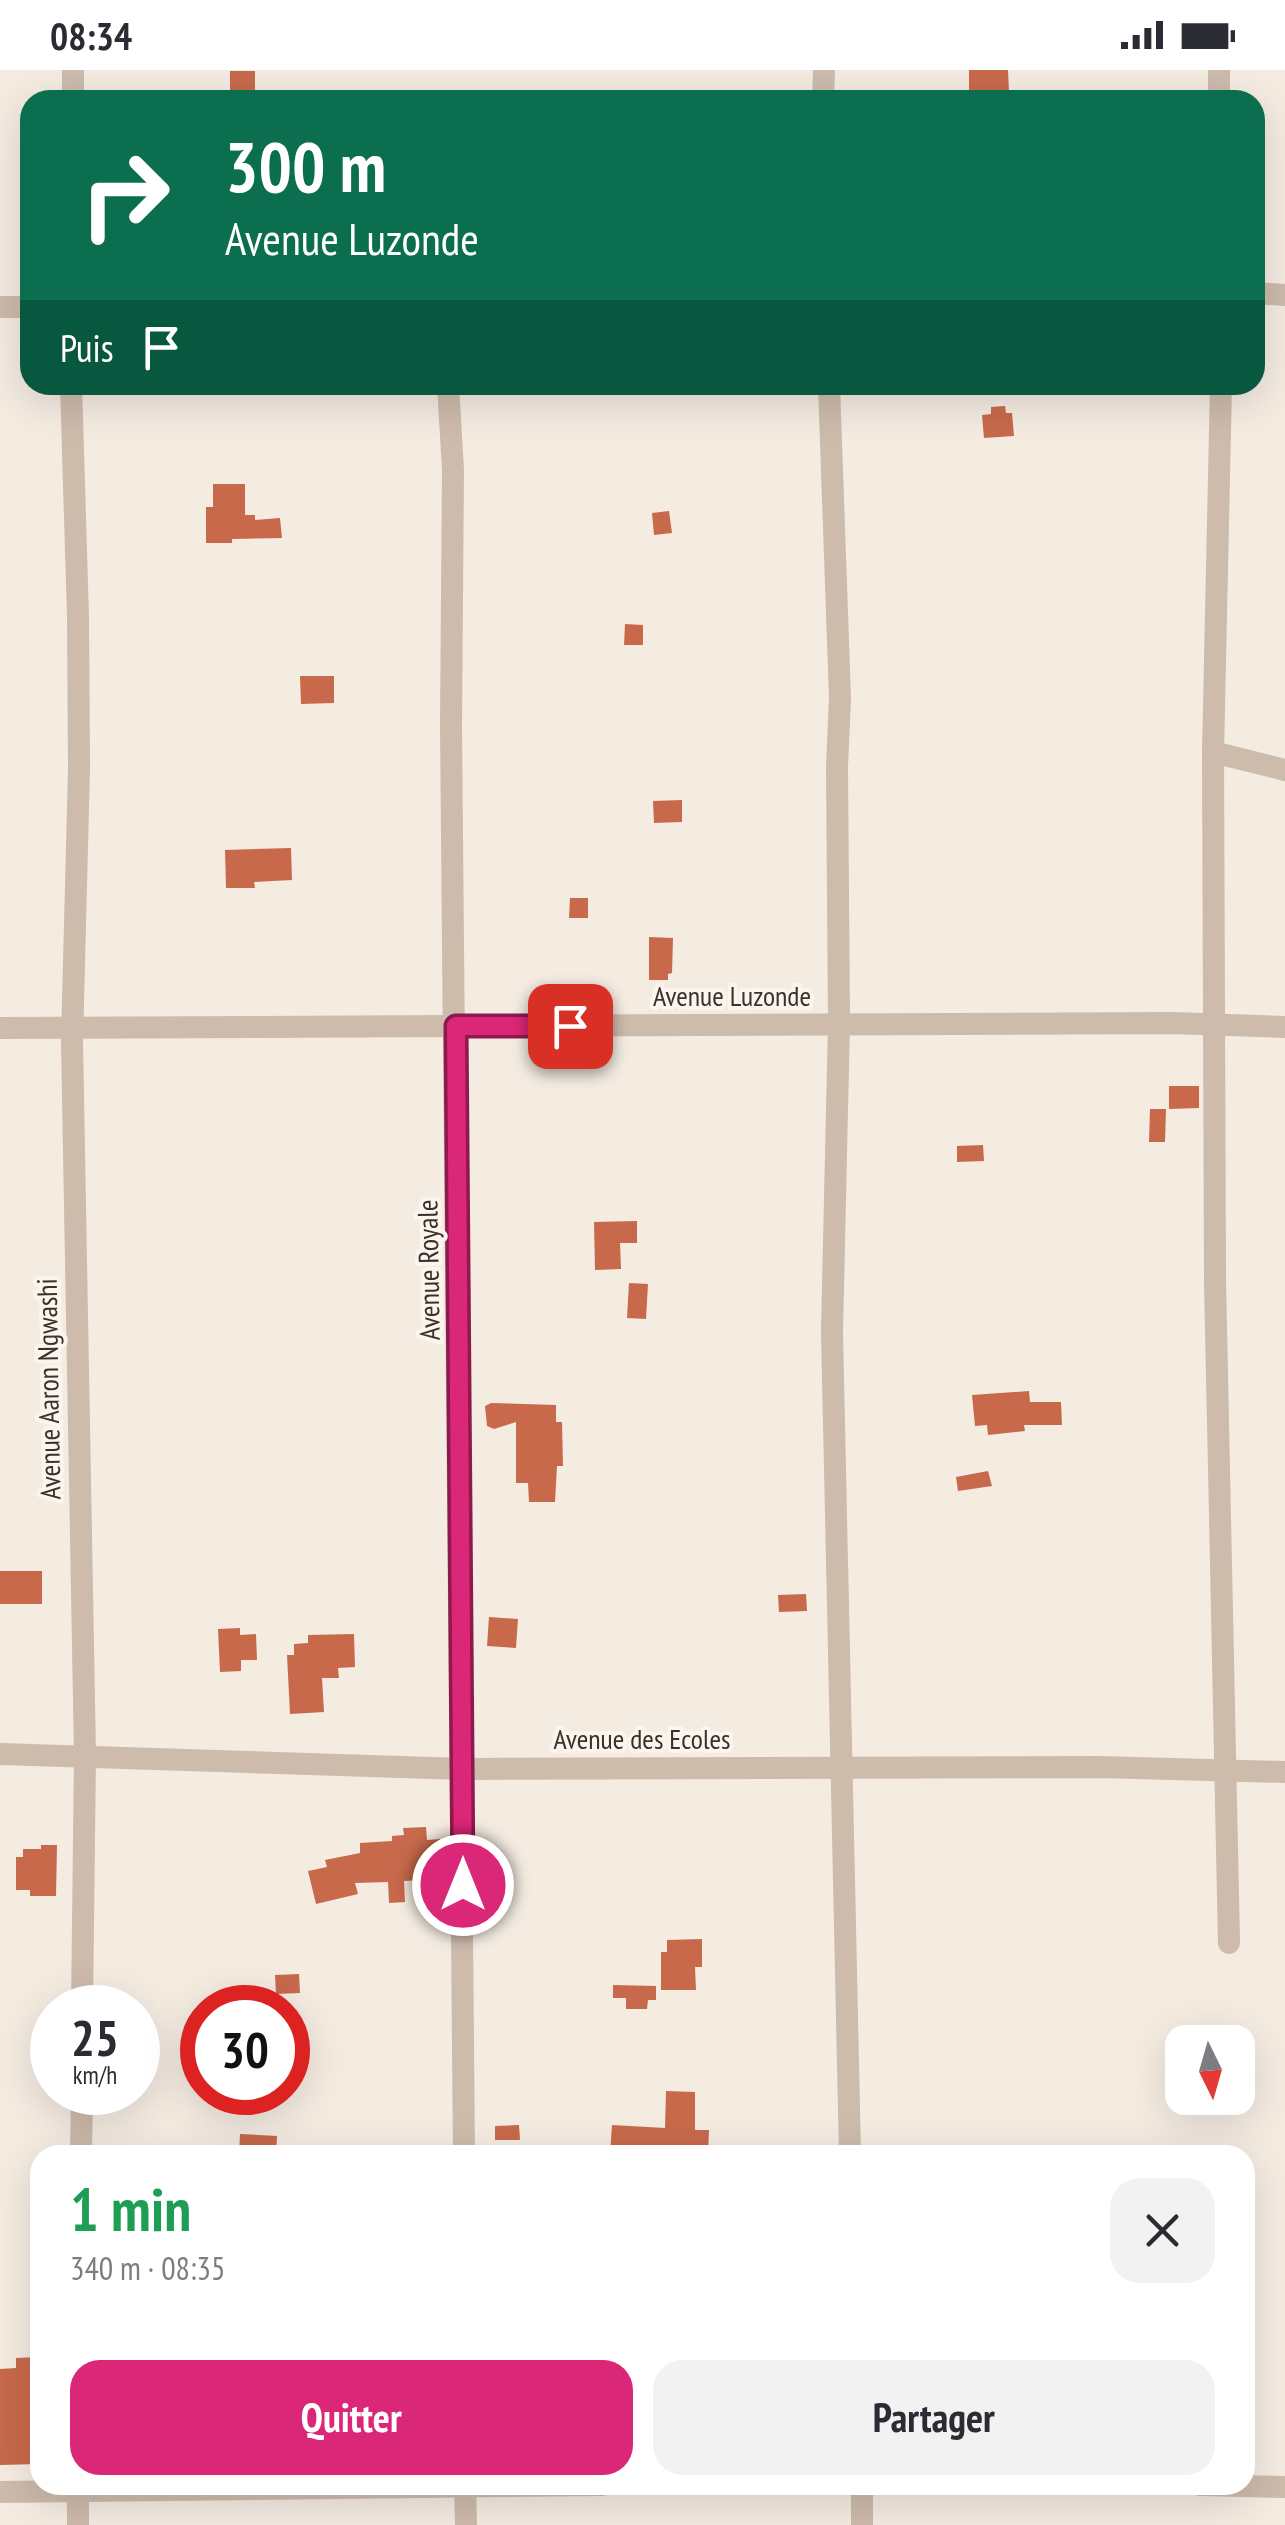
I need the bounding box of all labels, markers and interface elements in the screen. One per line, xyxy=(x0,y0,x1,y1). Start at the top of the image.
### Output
text: 08:34 xyxy=(50,11,132,60)
text: 300 m xyxy=(225,121,386,211)
icon: right xyxy=(60,130,190,260)
text: Avenue Luzonde xyxy=(225,209,479,267)
icon: arrive xyxy=(134,320,189,375)
text: Puis xyxy=(60,323,114,372)
street label: Avenue Luzonde xyxy=(653,977,811,1014)
pin xyxy=(528,984,613,1069)
icon: arrive xyxy=(543,999,598,1054)
street label: Avenue Royale xyxy=(408,1199,448,1341)
street label: Avenue Aaron Ngwashi xyxy=(28,1278,68,1500)
street label: Avenue des Ecoles xyxy=(554,1720,731,1757)
position arrow xyxy=(411,1833,515,1937)
speed limit sign: 30 xyxy=(180,1985,310,2115)
text: 25 xyxy=(71,2005,119,2070)
north arrow xyxy=(1165,2025,1255,2115)
map controls xyxy=(1165,2025,1255,2115)
text: km/h xyxy=(73,2059,117,2091)
text: 1 min xyxy=(70,2170,191,2248)
button: close xyxy=(1110,2178,1215,2283)
text: 340 m · 08:35 xyxy=(70,2247,225,2289)
button: Quitter xyxy=(70,2360,633,2475)
button: Partager xyxy=(653,2360,1215,2475)

